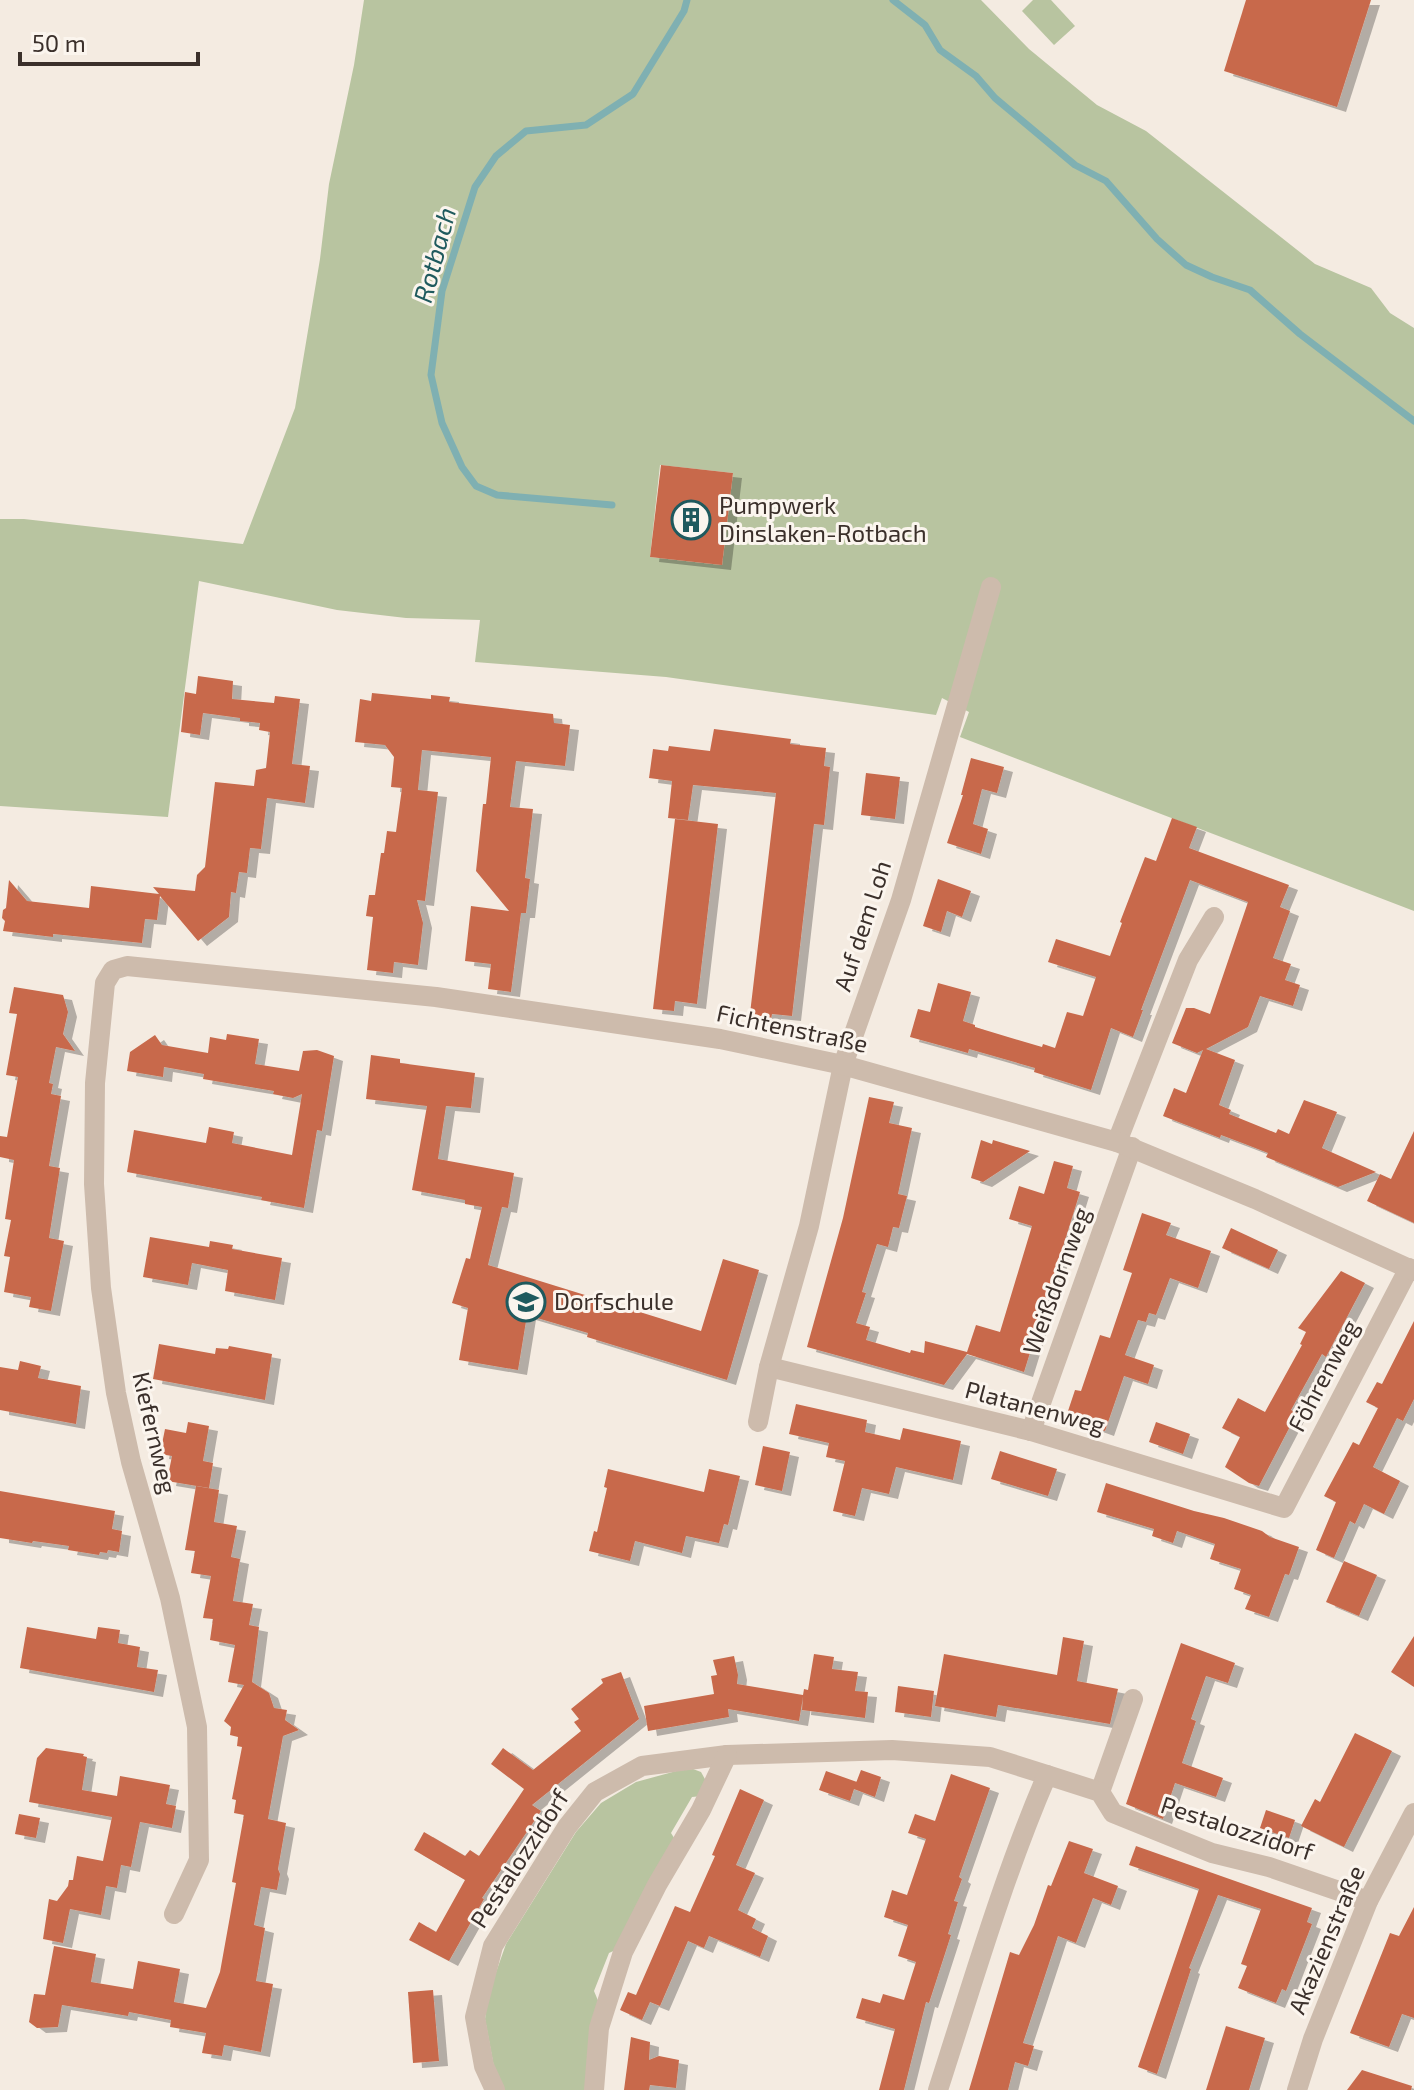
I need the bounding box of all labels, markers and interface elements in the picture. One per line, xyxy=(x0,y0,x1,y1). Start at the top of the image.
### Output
scale bar xyxy=(20,16,198,66)
text: 50 m xyxy=(32,28,86,57)
water label: Rotbach xyxy=(406,203,461,306)
place label: Pumpwerk Dinslaken-Rotbach xyxy=(719,490,927,547)
building icon: Pumpwerk Dinslaken-Rotbach xyxy=(670,499,712,541)
street label: Auf dem Loh xyxy=(827,857,896,994)
street label: Fichtenstraße xyxy=(714,997,871,1058)
street label: Weißdornweg xyxy=(1016,1203,1096,1358)
school or university icon: Dorfschule xyxy=(505,1281,547,1323)
place label: Dorfschule xyxy=(554,1286,674,1315)
street label: Föhrenweg xyxy=(1281,1315,1364,1436)
street label: Kiefernweg xyxy=(127,1369,184,1497)
street label: Platanenweg xyxy=(962,1374,1108,1439)
street label: Pestalozzidorf xyxy=(463,1783,575,1933)
street label: Pestalozzidorf xyxy=(1158,1789,1318,1866)
street label: Akazienstraße xyxy=(1281,1861,1370,2018)

